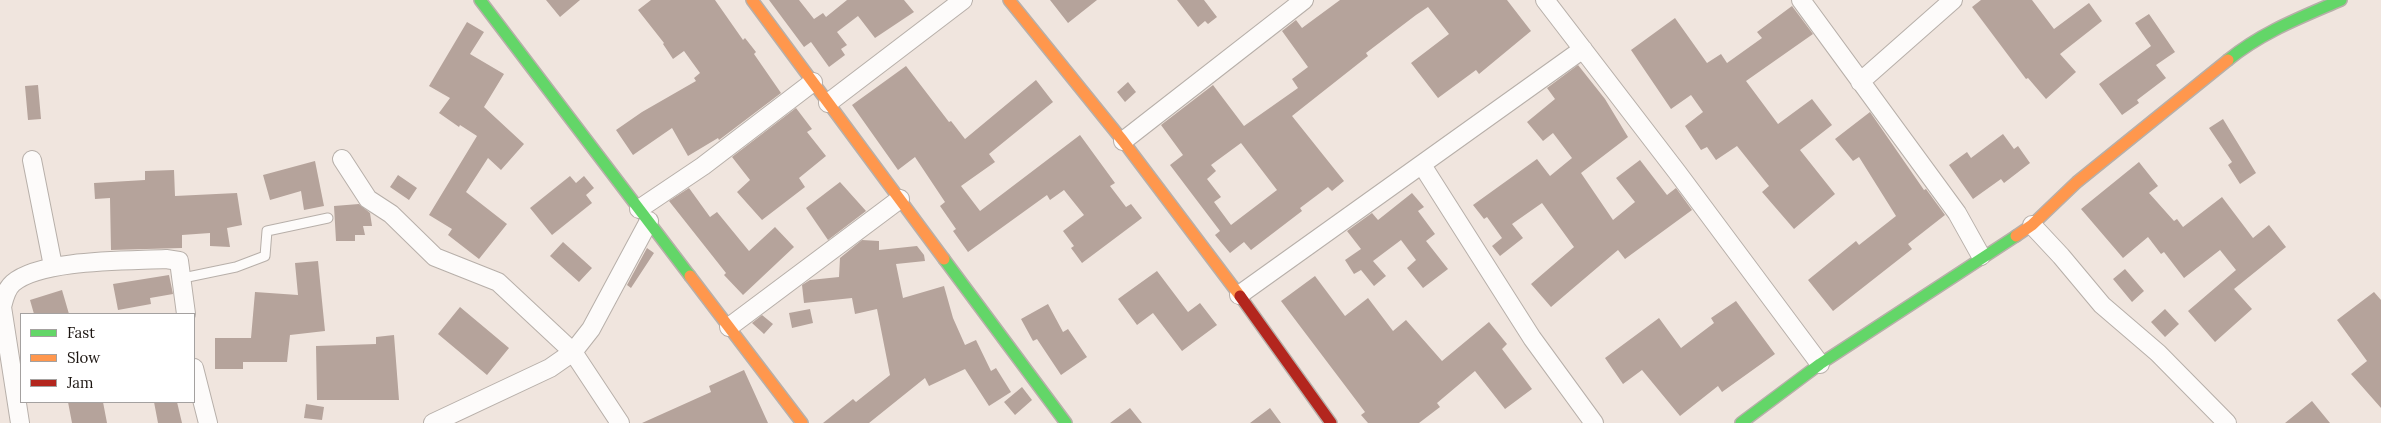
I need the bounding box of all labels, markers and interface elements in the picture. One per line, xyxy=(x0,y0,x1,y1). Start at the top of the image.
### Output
legend xyxy=(20,313,195,403)
text: Fast xyxy=(67,323,95,342)
text: Slow xyxy=(67,348,100,367)
text: Jam xyxy=(67,373,94,392)

